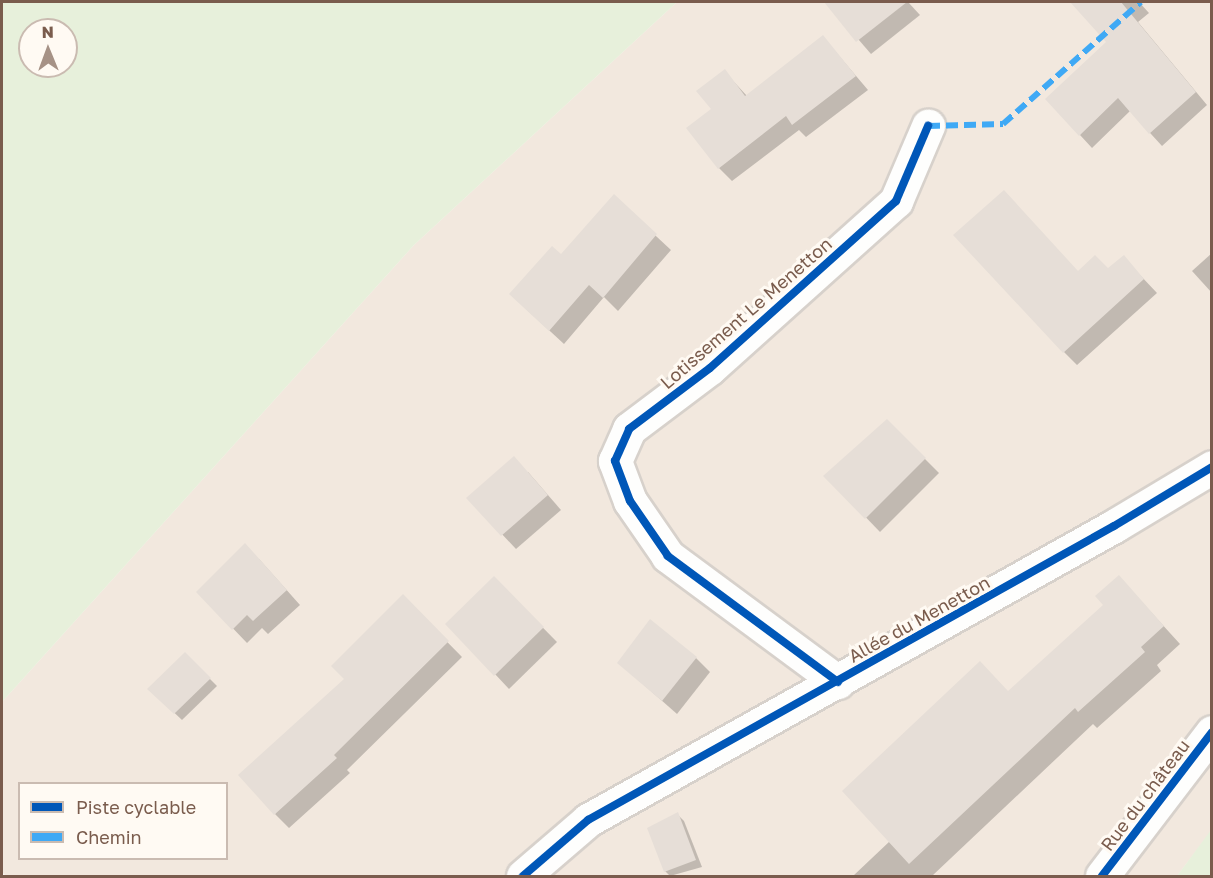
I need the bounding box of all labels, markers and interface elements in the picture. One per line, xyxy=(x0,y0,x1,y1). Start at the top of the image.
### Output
north arrow xyxy=(18,18,78,78)
text: N xyxy=(41,22,54,42)
street label: Lotissement Le Menetton xyxy=(656,233,836,393)
street label: Allée du Menetton xyxy=(844,571,994,667)
street label: Rue du château xyxy=(1096,735,1194,855)
legend xyxy=(18,782,228,860)
text: Piste cyclable xyxy=(76,796,196,818)
text: Chemin xyxy=(76,826,142,848)

